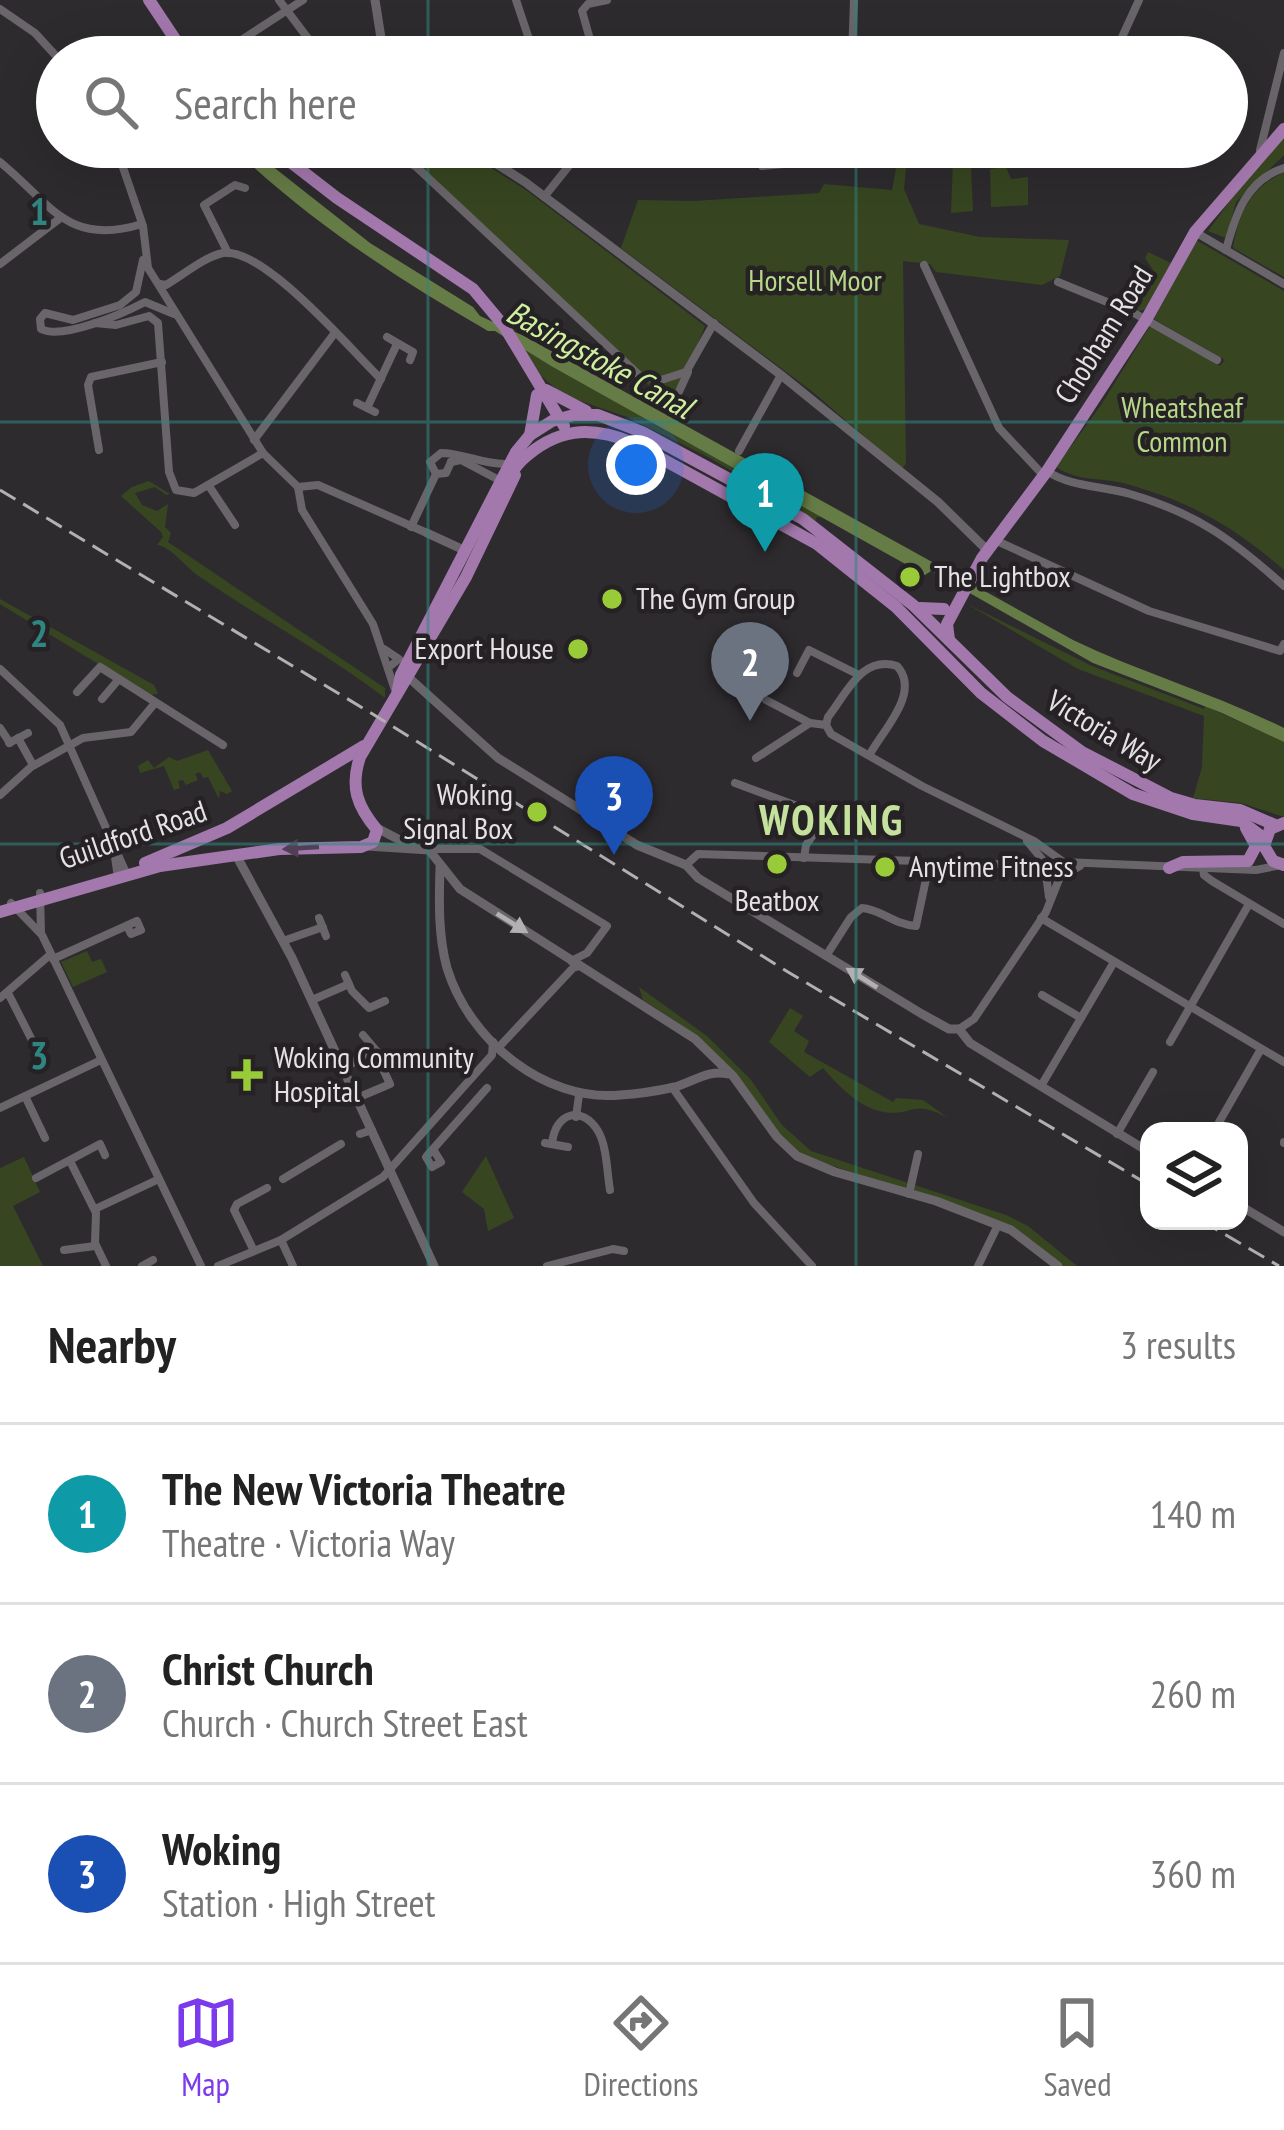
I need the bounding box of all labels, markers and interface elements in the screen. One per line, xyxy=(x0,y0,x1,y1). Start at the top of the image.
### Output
search box xyxy=(36,36,1248,168)
icon: search xyxy=(78,69,144,135)
text: Search here xyxy=(174,73,357,131)
text: 1 xyxy=(30,185,48,236)
street label: Chobham Road xyxy=(1045,258,1160,410)
park label: Horsell Moor xyxy=(748,260,882,299)
water label: Basingstoke Canal xyxy=(500,290,704,429)
park label: Wheatsheaf Common xyxy=(1121,387,1244,460)
your location xyxy=(606,435,666,495)
pin: 1 xyxy=(726,453,804,552)
place label: The Lightbox xyxy=(934,556,1071,595)
marker: The Lightbox xyxy=(897,564,923,590)
place label: The Gym Group xyxy=(636,578,795,617)
marker: The Gym Group xyxy=(599,586,625,612)
text: 2 xyxy=(30,607,48,658)
pin: 2 xyxy=(711,622,789,721)
place label: Export House xyxy=(415,628,554,667)
marker: Export House xyxy=(565,636,591,662)
street label: Victoria Way xyxy=(1039,680,1170,780)
pin: 3 xyxy=(575,756,653,855)
place label: Woking Signal Box xyxy=(403,774,513,847)
street label: Guildford Road xyxy=(54,790,211,877)
district label: WOKING xyxy=(758,792,905,847)
marker: Woking Signal Box xyxy=(524,799,550,825)
one-way arrow xyxy=(281,839,319,858)
place label: Anytime Fitness xyxy=(909,846,1074,885)
marker: Beatbox xyxy=(764,851,790,877)
marker: Anytime Fitness xyxy=(872,854,898,880)
place label: Beatbox xyxy=(735,880,819,919)
one-way arrow xyxy=(495,912,529,933)
one-way arrow xyxy=(845,968,879,989)
text: 3 xyxy=(30,1029,48,1080)
place label: Woking Community Hospital xyxy=(274,1037,474,1110)
marker: Woking Community Hospital xyxy=(231,1059,263,1091)
map controls xyxy=(1140,1122,1248,1230)
button: layers xyxy=(1140,1122,1248,1230)
text: Nearby xyxy=(48,1311,176,1377)
text: 3 results xyxy=(1120,1319,1236,1370)
text: The New Victoria Theatre xyxy=(162,1459,566,1517)
text: 1 xyxy=(78,1488,96,1539)
text: 140 m xyxy=(1150,1488,1236,1539)
text: Theatre · Victoria Way xyxy=(162,1517,455,1568)
text: Christ Church xyxy=(162,1639,374,1697)
text: 2 xyxy=(78,1668,96,1719)
text: 260 m xyxy=(1150,1668,1236,1719)
text: Church · Church Street East xyxy=(162,1697,528,1748)
text: Woking xyxy=(162,1819,281,1877)
text: 3 xyxy=(78,1848,96,1899)
text: 360 m xyxy=(1150,1848,1236,1899)
text: Station · High Street xyxy=(162,1877,435,1928)
tab: Map xyxy=(173,1990,239,2105)
tab: Directions xyxy=(584,1990,698,2105)
tab: Saved xyxy=(1043,1990,1111,2105)

